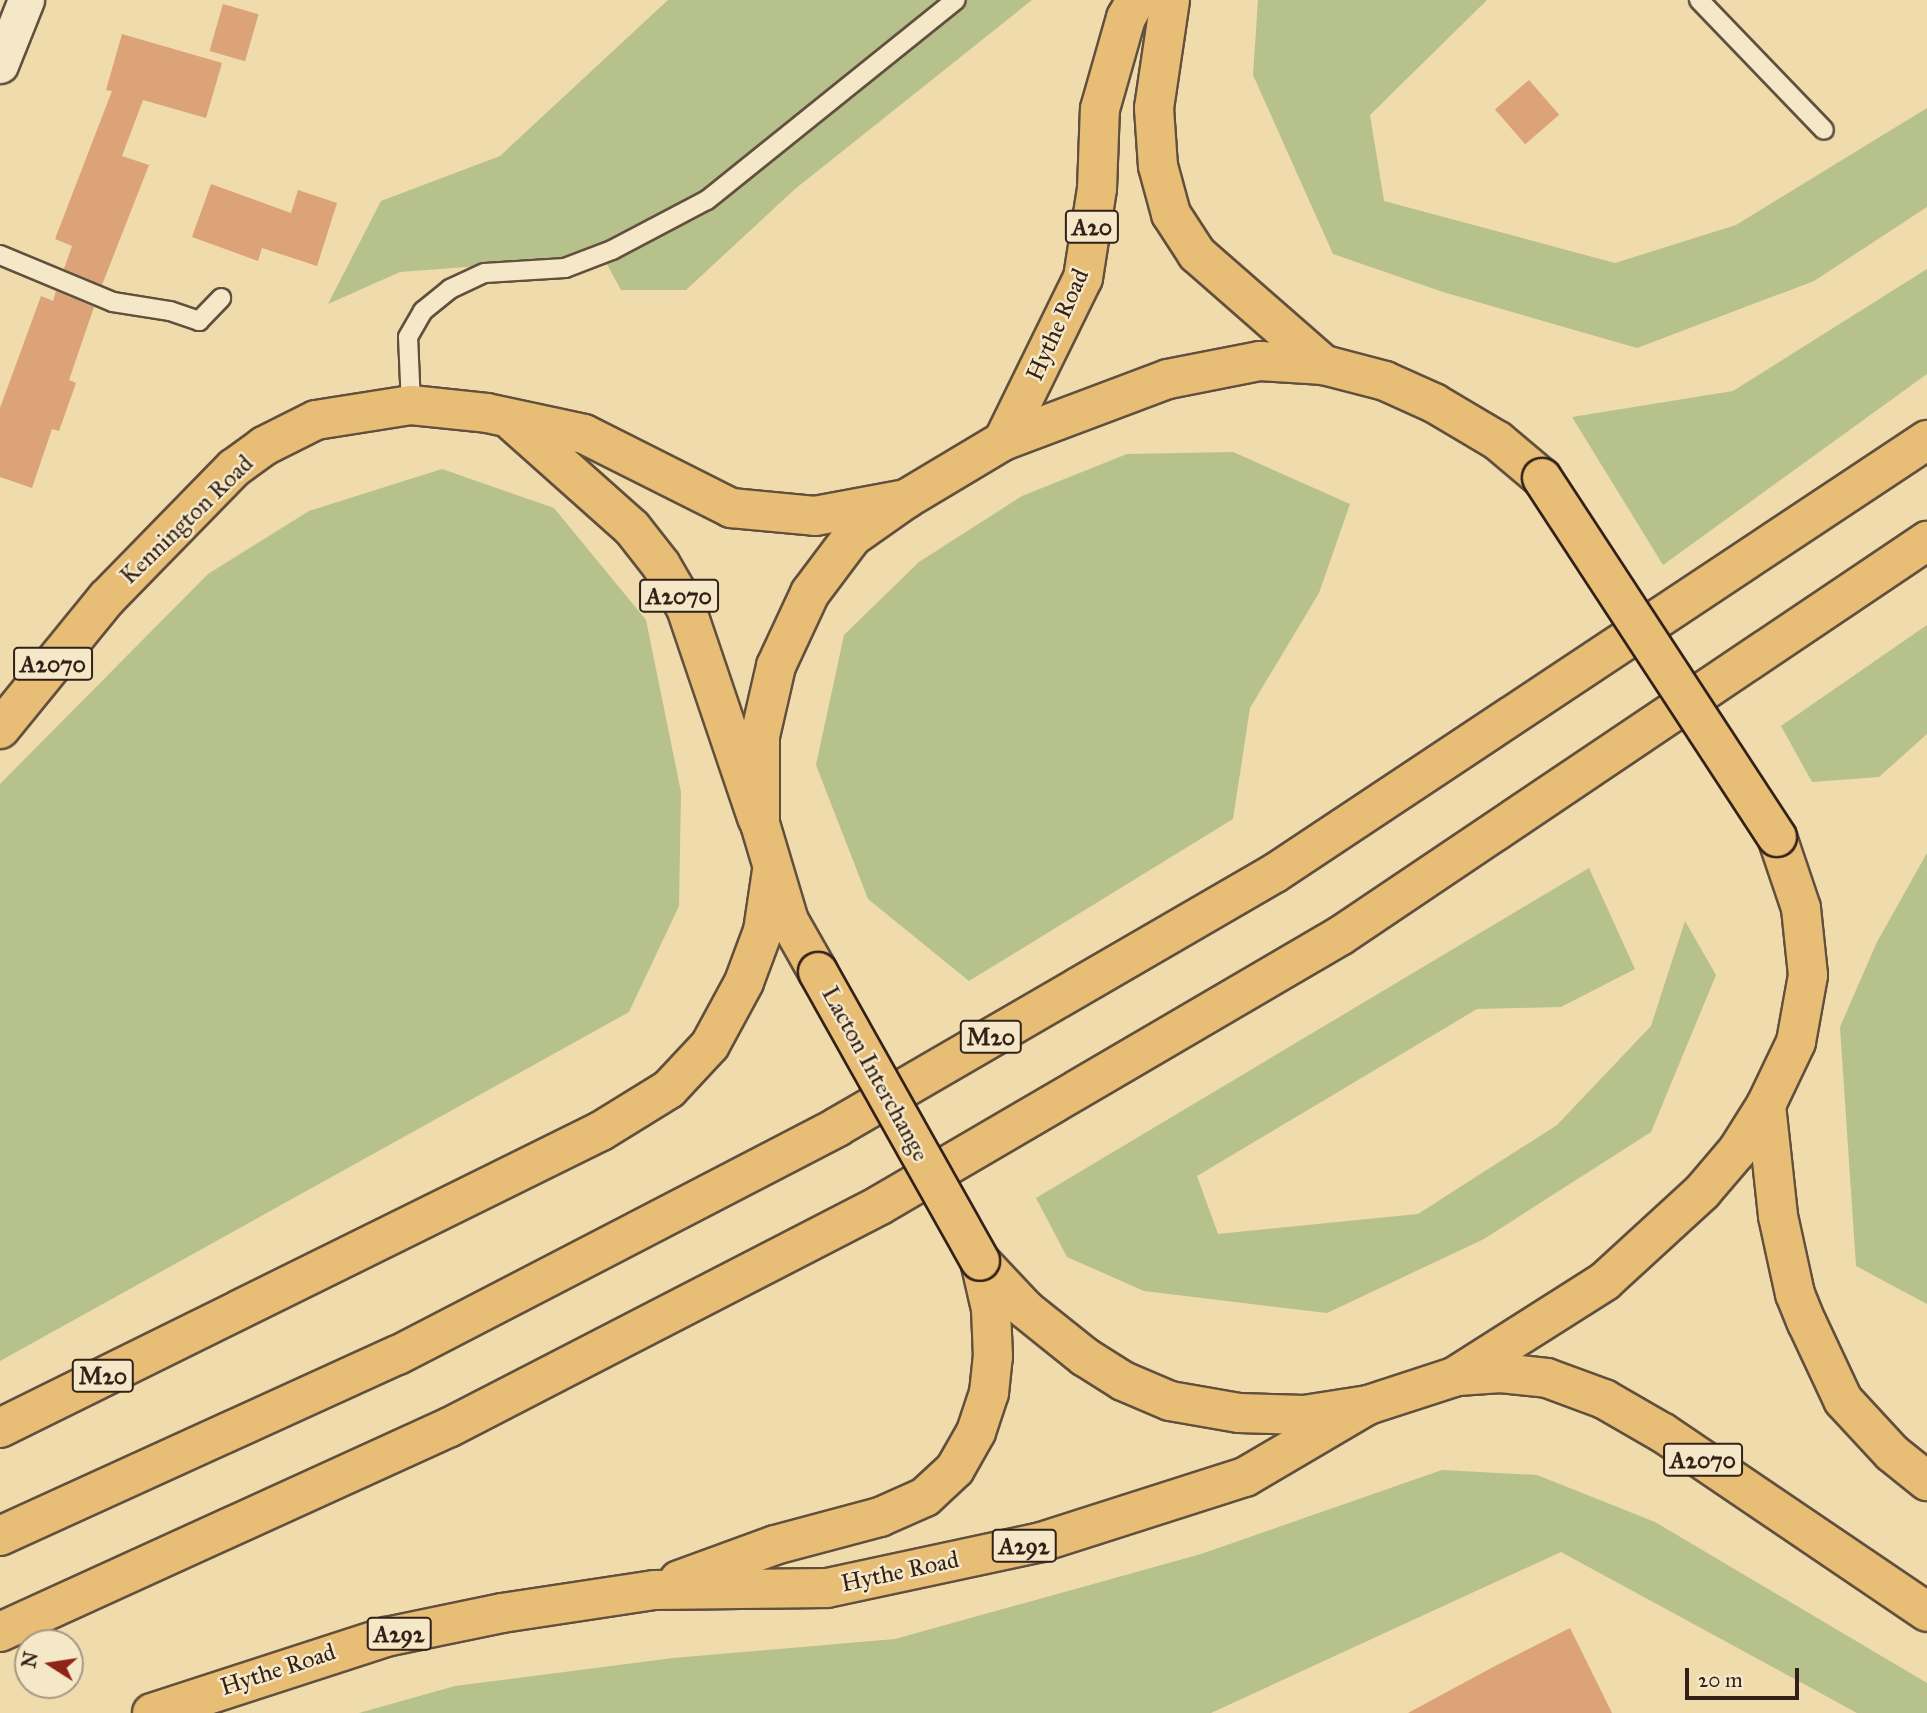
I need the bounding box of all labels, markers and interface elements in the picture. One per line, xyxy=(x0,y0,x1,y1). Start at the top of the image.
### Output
road number: A20 xyxy=(1064,208,1120,246)
street label: Hythe Road xyxy=(1021,265,1095,385)
street label: Kennington Road xyxy=(115,449,259,591)
road number: A2070 xyxy=(639,576,719,616)
road number: A2070 xyxy=(13,644,93,684)
street label: Lacton Interchange xyxy=(815,982,935,1166)
road number: M20 xyxy=(960,1018,1023,1056)
road number: M20 xyxy=(72,1357,134,1396)
road number: A2070 xyxy=(1663,1441,1743,1480)
road number: A292 xyxy=(991,1526,1057,1566)
street label: Hythe Road xyxy=(839,1545,961,1599)
road number: A292 xyxy=(366,1614,432,1653)
north arrow xyxy=(14,1629,84,1699)
street label: Hythe Road xyxy=(217,1638,339,1702)
text: N xyxy=(17,1650,43,1670)
scale bar xyxy=(1689,1654,1803,1698)
text: 20 m xyxy=(1698,1667,1743,1693)

